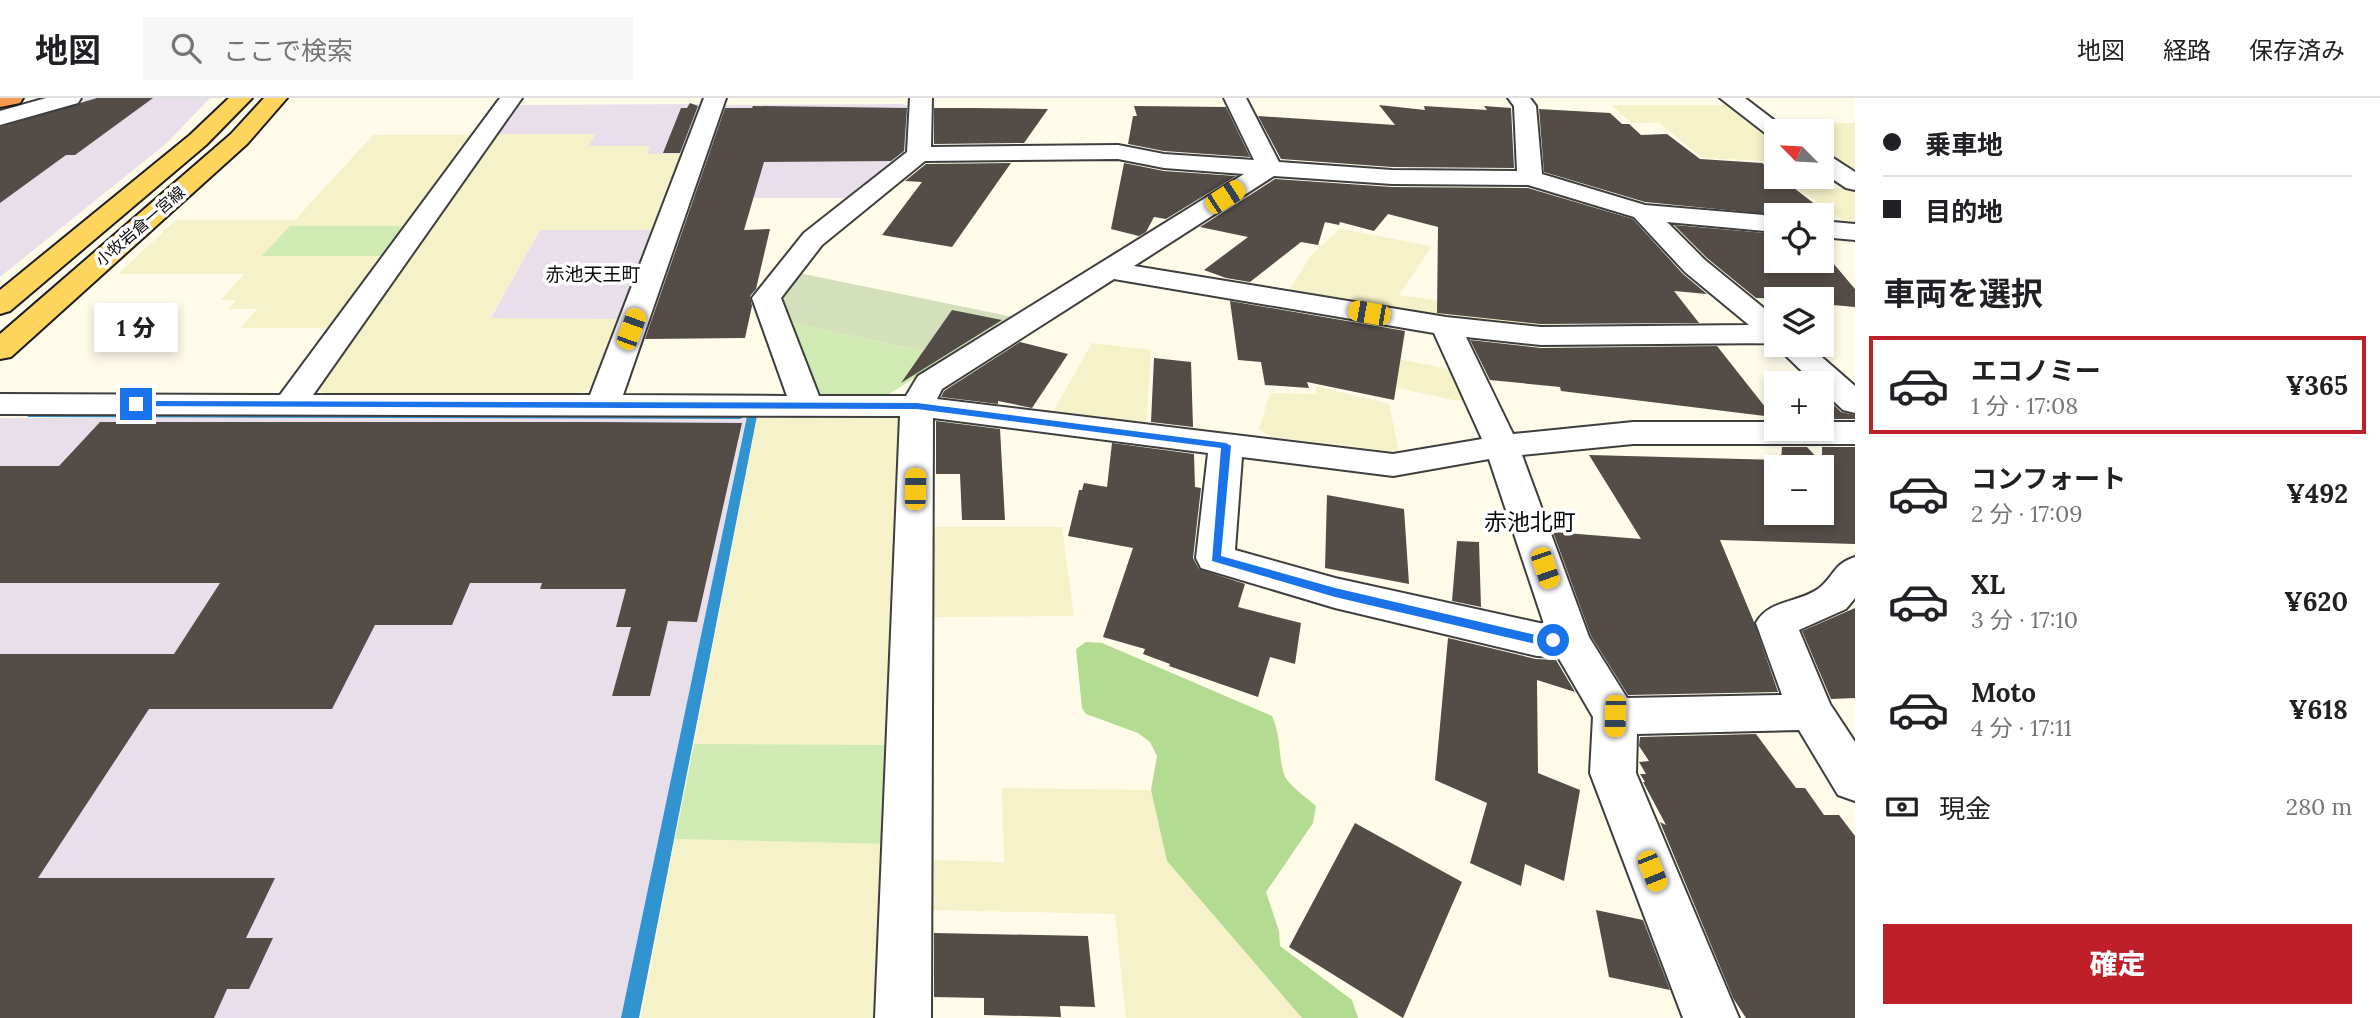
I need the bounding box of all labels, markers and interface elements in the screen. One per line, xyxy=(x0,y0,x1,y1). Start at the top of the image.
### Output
search box xyxy=(143,17,633,80)
text: 地図 xyxy=(35,29,101,71)
icon: search xyxy=(167,29,205,67)
text: ここで検索 xyxy=(223,34,353,67)
text: 地図 xyxy=(2077,35,2125,66)
text: 経路 xyxy=(2163,35,2211,66)
text: 保存済み xyxy=(2249,35,2345,66)
north arrow xyxy=(1764,119,1834,189)
map controls xyxy=(1764,119,1834,525)
text: 乗車地 xyxy=(1925,128,2003,161)
car xyxy=(1202,177,1249,217)
street label: 小牧岩倉一宮線 xyxy=(91,182,189,270)
text: 目的地 xyxy=(1925,195,2003,228)
button: locate xyxy=(1764,203,1834,273)
district label: 赤池天王町 xyxy=(545,262,641,286)
text: 車両を選択 xyxy=(1883,273,2043,314)
button: layers xyxy=(1764,287,1834,357)
car xyxy=(1347,299,1392,327)
callout: 1 分 xyxy=(94,302,178,352)
car xyxy=(614,306,649,352)
text: 1 分 xyxy=(117,313,155,342)
icon: car xyxy=(1887,354,1950,417)
text: エコノミー xyxy=(1971,354,2101,387)
text: ¥365 xyxy=(2286,369,2348,402)
button: + xyxy=(1764,371,1834,441)
route end xyxy=(120,388,152,420)
text: 1 分 · 17:08 xyxy=(1971,391,2078,420)
button: − xyxy=(1764,455,1834,525)
icon: car xyxy=(1887,462,1950,525)
text: コンフォート xyxy=(1971,462,2126,495)
car xyxy=(905,468,926,510)
text: ¥492 xyxy=(2286,477,2348,510)
text: 2 分 · 17:09 xyxy=(1971,499,2083,528)
district label: 赤池北町 xyxy=(1484,507,1576,536)
car xyxy=(1529,545,1562,591)
text: XL xyxy=(1971,568,2005,601)
icon: car xyxy=(1887,570,1950,633)
text: ¥620 xyxy=(2284,585,2348,618)
text: 3 分 · 17:10 xyxy=(1971,605,2078,634)
route start xyxy=(1537,624,1569,656)
text: Moto xyxy=(1971,676,2036,709)
icon: car xyxy=(1887,678,1950,741)
text: ¥618 xyxy=(2289,693,2348,726)
car xyxy=(1604,695,1627,737)
text: 4 分 · 17:11 xyxy=(1971,713,2072,742)
icon: cash xyxy=(1883,788,1921,826)
text: 現金 xyxy=(1939,792,1991,825)
text: 280 m xyxy=(2286,792,2352,821)
car xyxy=(1635,848,1670,894)
button: 確定 xyxy=(1883,924,2352,1004)

